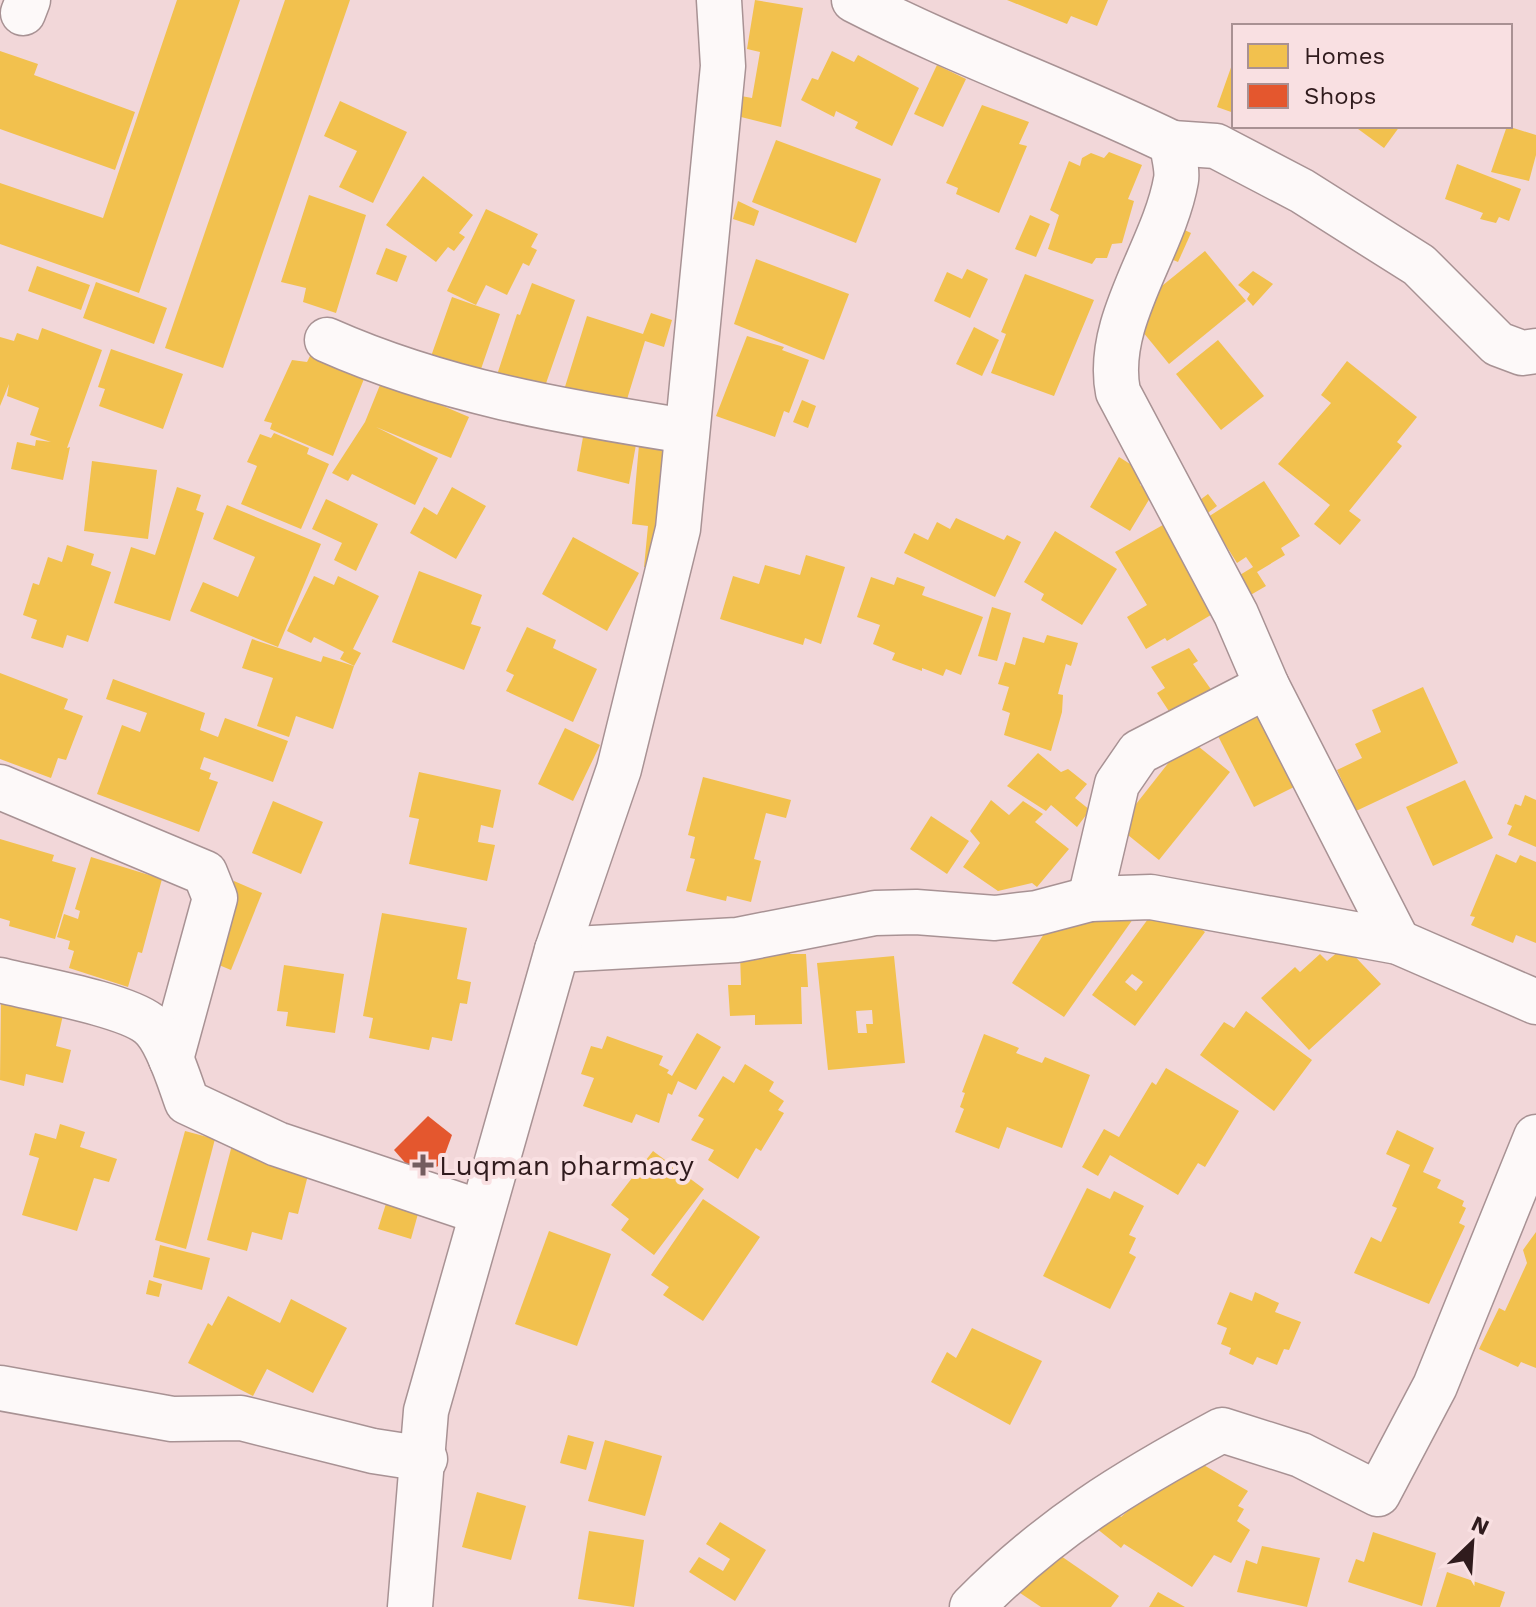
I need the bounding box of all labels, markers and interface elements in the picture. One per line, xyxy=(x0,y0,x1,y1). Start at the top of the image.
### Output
legend xyxy=(1232,24,1512,128)
text: Homes xyxy=(1304,42,1385,70)
text: Shops xyxy=(1304,82,1376,110)
place label: Luqman pharmacy xyxy=(439,1149,695,1182)
marker: Luqman pharmacy xyxy=(414,1156,432,1174)
north arrow xyxy=(1432,1503,1512,1583)
text: N xyxy=(1468,1511,1493,1540)

